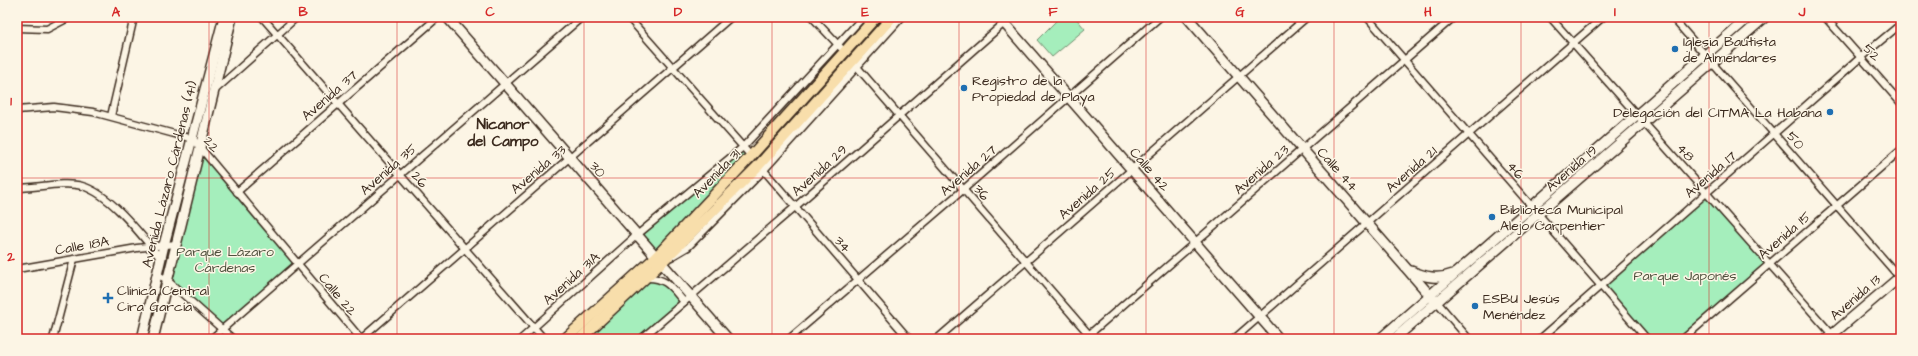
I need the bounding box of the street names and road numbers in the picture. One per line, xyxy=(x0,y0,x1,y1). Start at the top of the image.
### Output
street label: 52 xyxy=(1858,39,1885,66)
street label: Avenida 37 xyxy=(297,65,362,126)
street label: Avenida Lázaro Cárdenas (41) xyxy=(137,79,203,270)
street label: 50 xyxy=(1782,127,1809,154)
street label: 22 xyxy=(198,132,224,157)
street label: Avenida 35 xyxy=(356,139,422,200)
street label: 48 xyxy=(1672,139,1699,166)
street label: Avenida 29 xyxy=(787,140,852,201)
street label: Avenida 27 xyxy=(936,140,1002,201)
street label: Avenida 23 xyxy=(1229,140,1294,200)
street label: Avenida 33 xyxy=(507,141,571,199)
street label: Avenida 19 xyxy=(1541,141,1602,197)
street label: Avenida 21 xyxy=(1381,142,1442,198)
street label: Calle 42 xyxy=(1125,143,1174,196)
street label: Calle 44 xyxy=(1312,143,1363,197)
street label: Avenida 31 xyxy=(688,144,746,203)
street label: Avenida 17 xyxy=(1680,146,1741,203)
street label: 30 xyxy=(584,157,610,182)
street label: 46 xyxy=(1502,157,1529,184)
street label: Avenida 25 xyxy=(1054,163,1121,225)
street label: 26 xyxy=(406,167,432,193)
street label: 36 xyxy=(968,180,994,205)
street label: Avenida 15 xyxy=(1754,207,1816,264)
street label: Calle 18A xyxy=(54,231,111,261)
street label: 34 xyxy=(829,232,856,258)
street label: Avenida 31A xyxy=(539,248,605,310)
street label: Calle 22 xyxy=(313,269,361,320)
street label: Avenida 13 xyxy=(1826,270,1886,326)

